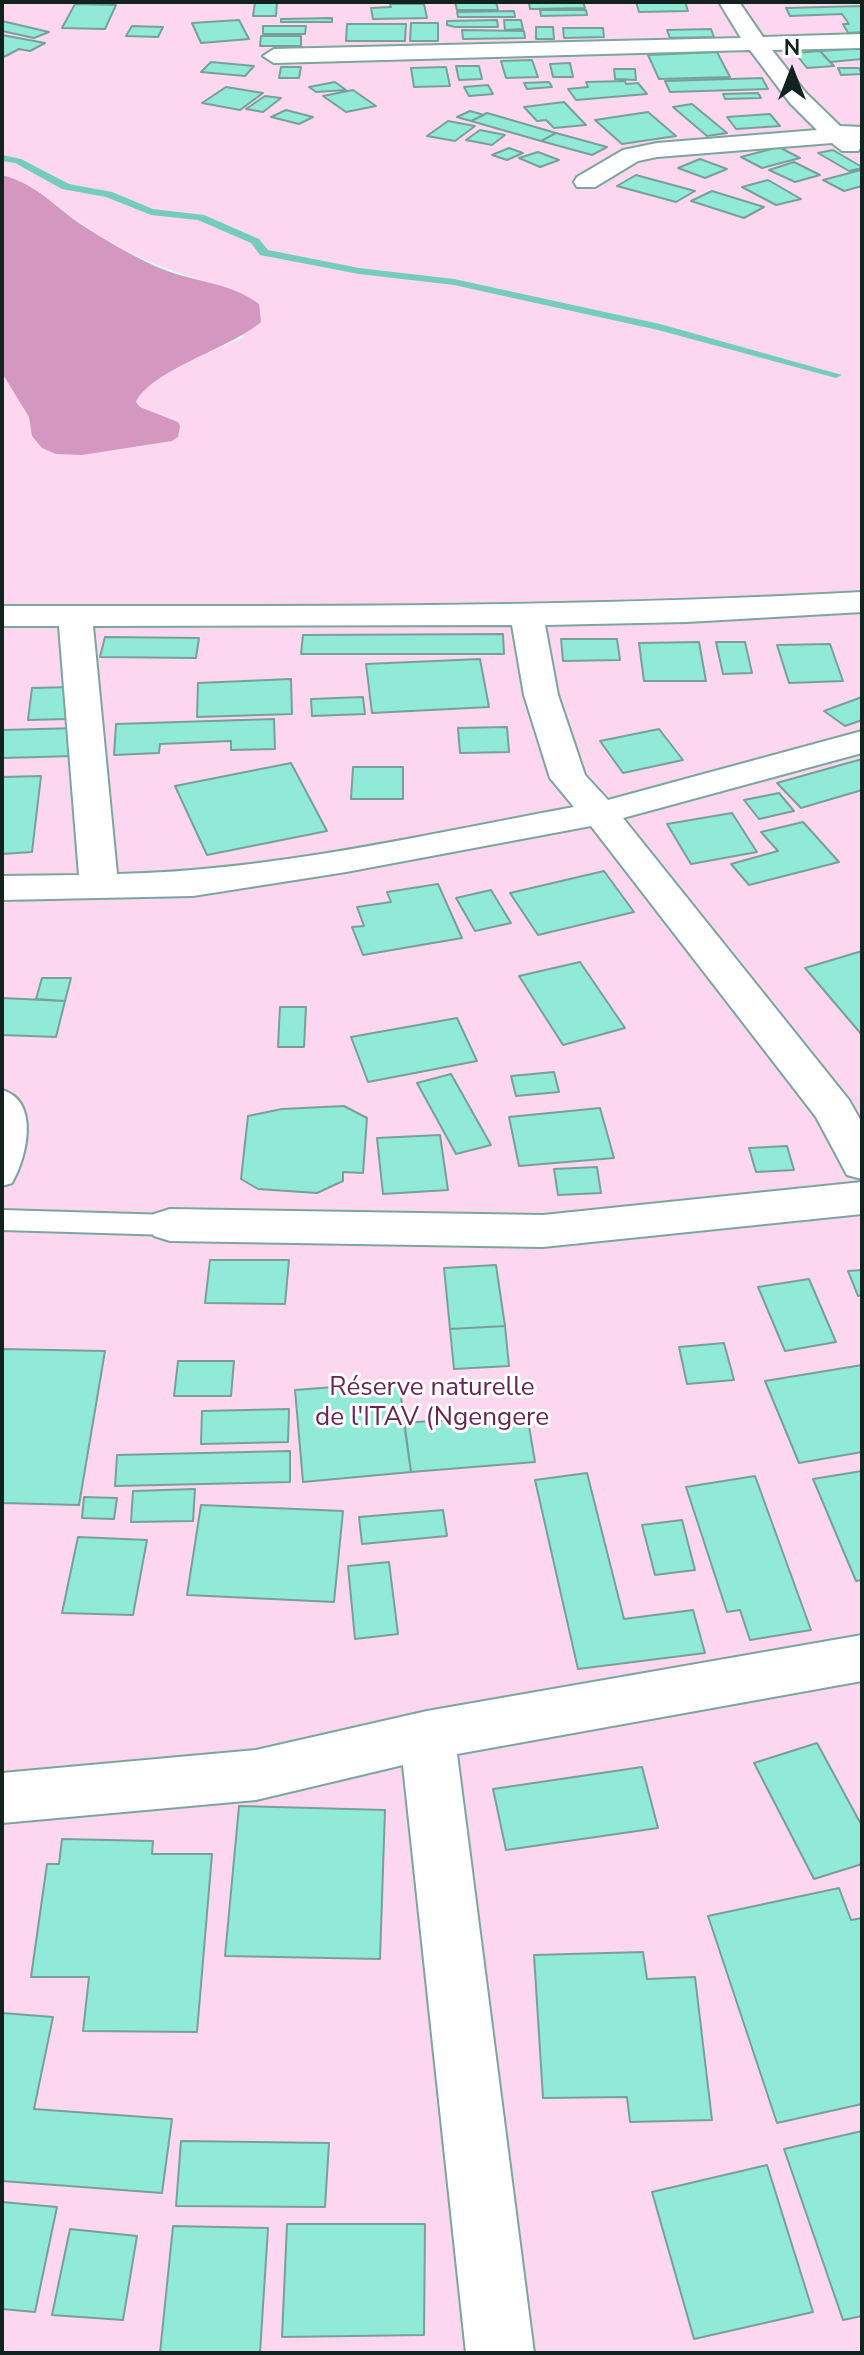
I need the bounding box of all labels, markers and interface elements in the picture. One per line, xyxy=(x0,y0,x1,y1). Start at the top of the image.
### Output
north arrow xyxy=(752,32,832,112)
text: N xyxy=(784,33,800,63)
park label: Réserve naturelle de l'ITAV (Ngengere xyxy=(315,1373,549,1434)

